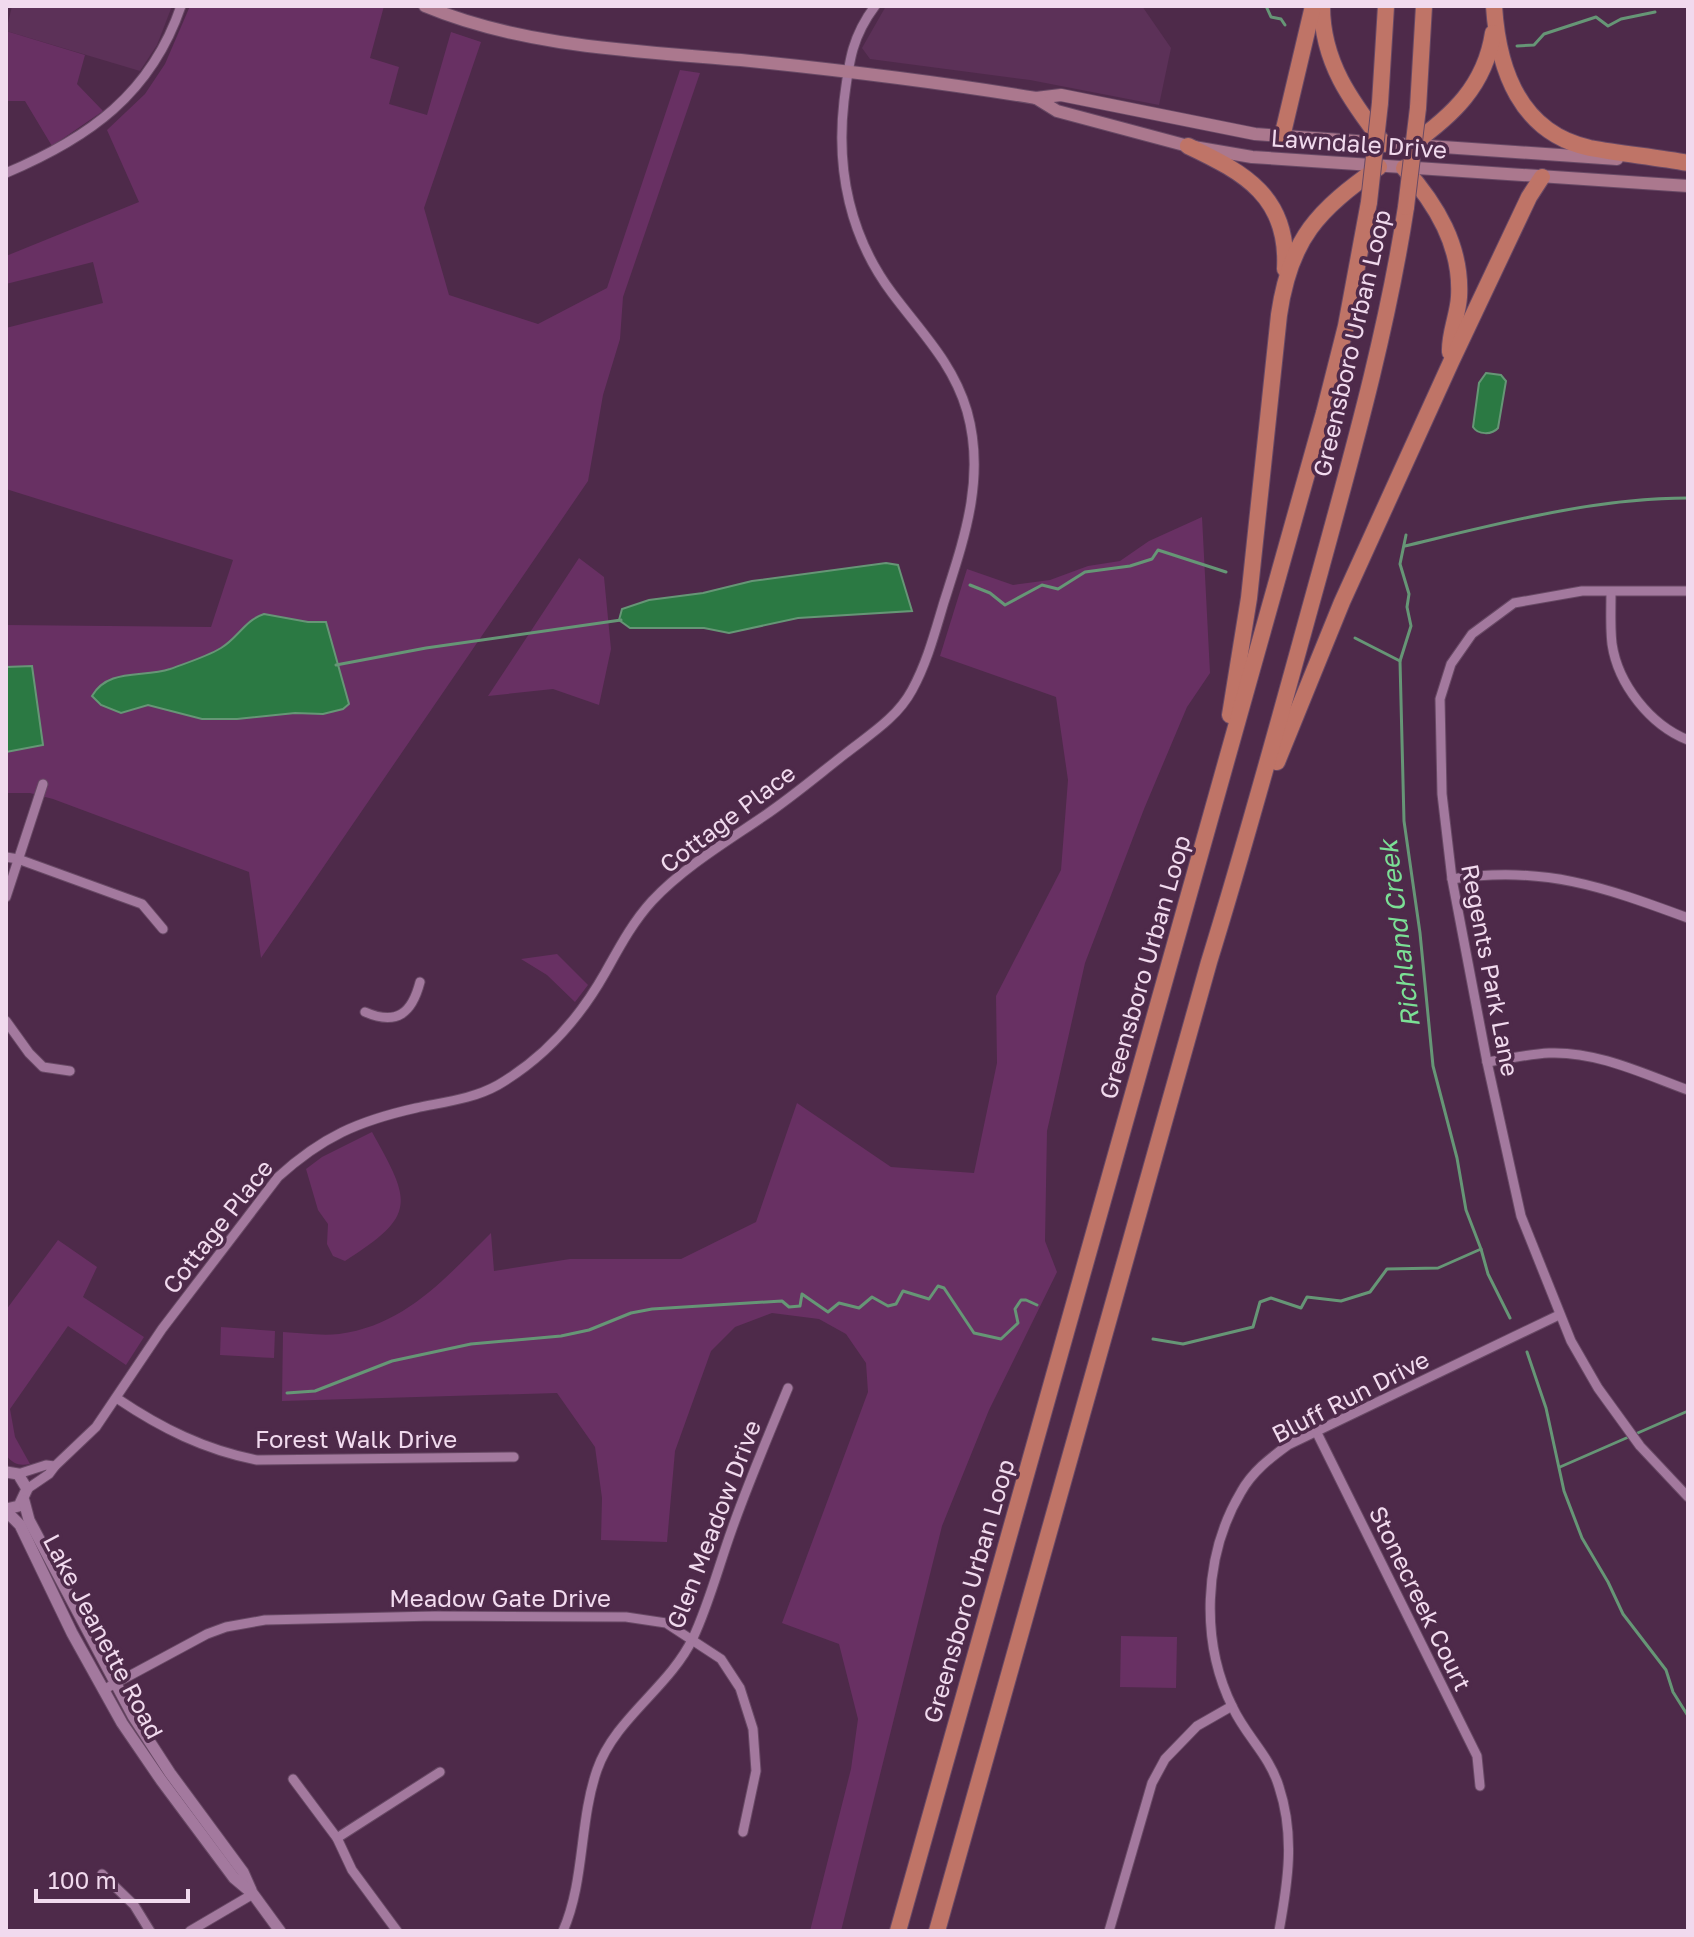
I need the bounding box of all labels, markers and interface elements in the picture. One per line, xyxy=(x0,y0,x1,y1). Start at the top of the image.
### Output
street label: Lawndale Drive xyxy=(1270,122,1448,164)
street label: Greensboro Urban Loop xyxy=(1306,207,1396,479)
street label: Cottage Place xyxy=(654,758,800,878)
street label: Greensboro Urban Loop xyxy=(1092,832,1196,1102)
water label: Richland Creek xyxy=(1372,836,1426,1030)
street label: Regents Park Lane xyxy=(1456,861,1526,1079)
street label: Cottage Place xyxy=(156,1153,278,1299)
street label: Bluff Run Drive xyxy=(1267,1344,1433,1448)
street label: Glen Meadow Drive xyxy=(660,1416,766,1632)
street label: Forest Walk Drive xyxy=(255,1424,457,1453)
street label: Greensboro Urban Loop xyxy=(916,1456,1020,1726)
street label: Stonecreek Court xyxy=(1364,1501,1478,1695)
street label: Lake Jeanette Road xyxy=(38,1529,170,1743)
street label: Meadow Gate Drive xyxy=(389,1583,611,1612)
scale bar xyxy=(36,1853,188,1903)
text: 100 m xyxy=(48,1865,117,1894)

